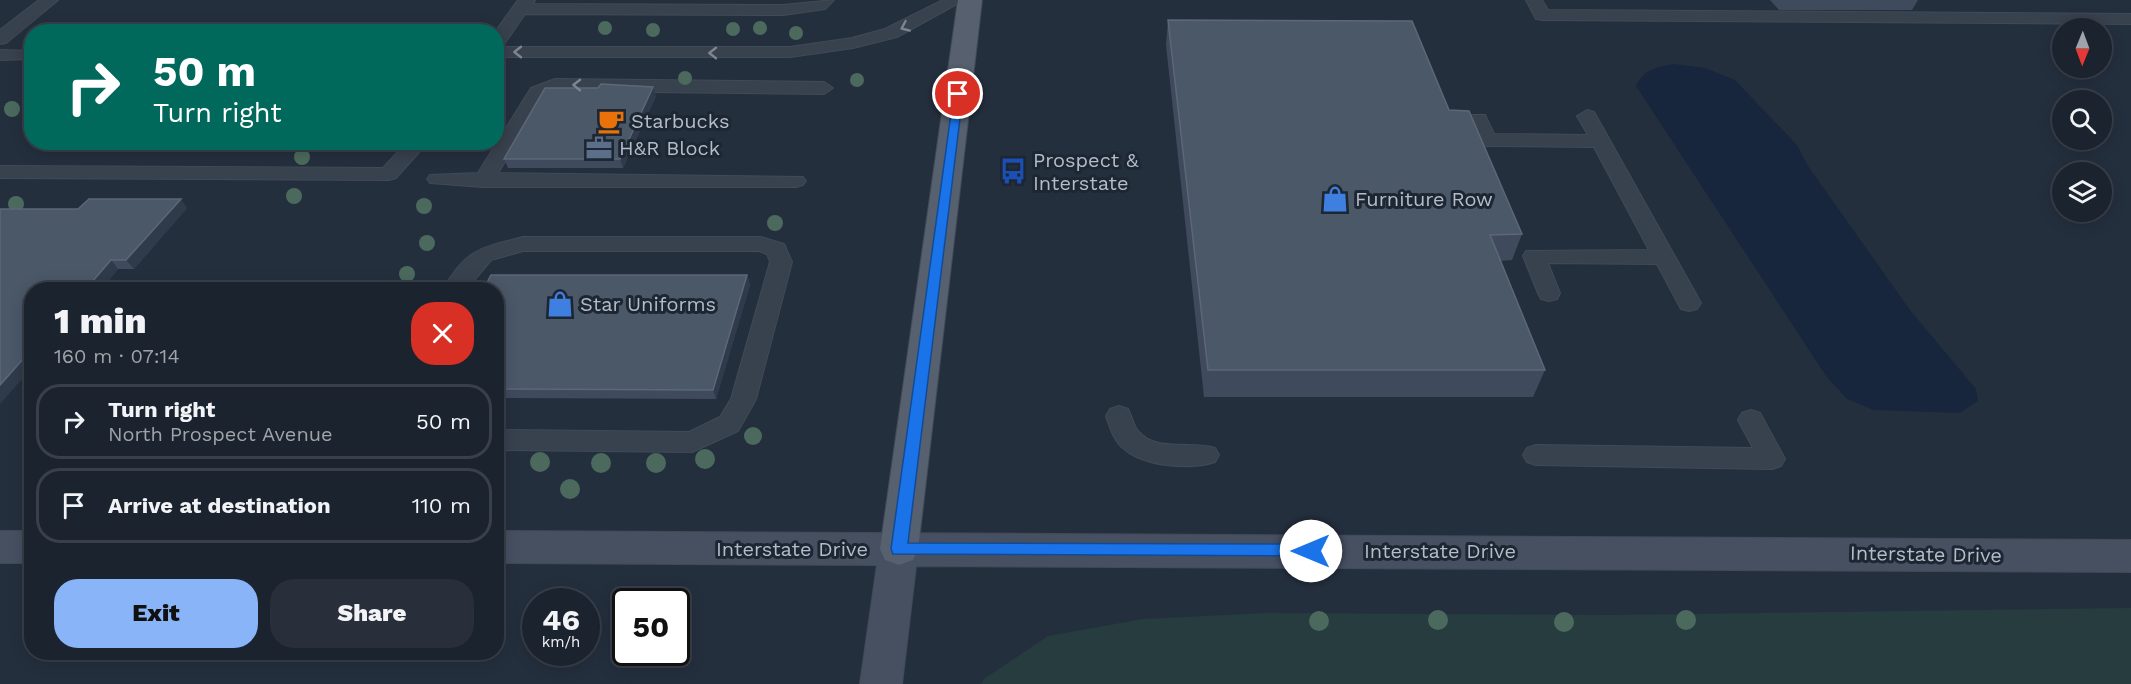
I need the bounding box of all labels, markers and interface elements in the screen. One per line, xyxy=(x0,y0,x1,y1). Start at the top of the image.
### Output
north arrow xyxy=(2052,18,2112,78)
map controls xyxy=(2052,18,2112,222)
one-way arrow xyxy=(900,20,911,32)
one-way arrow xyxy=(513,46,522,58)
text: 50 m xyxy=(153,47,256,96)
one-way arrow xyxy=(708,47,717,60)
icon: right xyxy=(54,48,132,126)
pin xyxy=(932,68,983,119)
icon: arrive xyxy=(941,77,974,110)
one-way arrow xyxy=(572,79,581,92)
button: search xyxy=(2052,90,2112,150)
text: Turn right xyxy=(153,97,282,129)
cafe icon: Starbucks xyxy=(596,106,626,136)
place label: Starbucks xyxy=(631,109,729,133)
office icon: H&R Block xyxy=(584,133,614,163)
place label: H&R Block xyxy=(619,136,720,160)
place label: Prospect & Interstate xyxy=(1033,148,1139,195)
bus stop icon: Prospect & Interstate xyxy=(998,156,1028,186)
button: layers xyxy=(2052,162,2112,222)
shop icon: Furniture Row xyxy=(1320,184,1350,214)
place label: Furniture Row xyxy=(1355,187,1493,211)
shop icon: Star Uniforms xyxy=(545,289,575,319)
place label: Star Uniforms xyxy=(580,292,716,316)
text: 1 min xyxy=(54,300,147,342)
button: close xyxy=(411,302,474,365)
text: 160 m · 07:14 xyxy=(54,344,180,368)
text: Turn right xyxy=(108,397,215,422)
icon: right xyxy=(57,405,90,438)
text: 50 m xyxy=(416,409,471,434)
text: North Prospect Avenue xyxy=(108,422,333,446)
icon: arrive xyxy=(57,489,90,522)
text: Arrive at destination xyxy=(108,493,331,518)
text: 110 m xyxy=(412,493,471,518)
position arrow xyxy=(1279,519,1343,583)
street label: Interstate Drive xyxy=(716,537,868,561)
street label: Interstate Drive xyxy=(1364,539,1516,563)
street label: Interstate Drive xyxy=(1850,541,2002,567)
button: Exit xyxy=(54,579,258,648)
button: Share xyxy=(270,579,474,648)
speed limit sign: 50 xyxy=(612,588,690,666)
text: 46 xyxy=(542,602,580,637)
text: km/h xyxy=(542,633,580,651)

